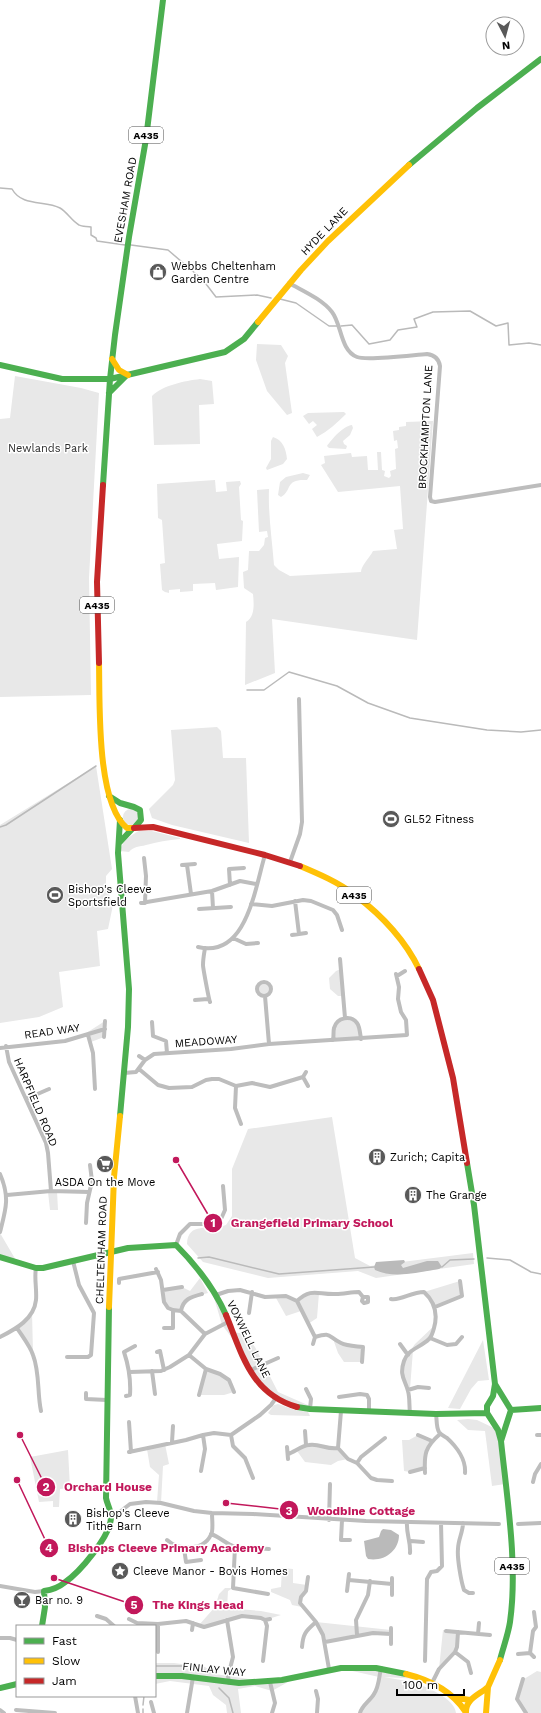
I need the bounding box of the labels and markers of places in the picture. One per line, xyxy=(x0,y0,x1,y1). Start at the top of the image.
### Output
place label: Webbs Cheltenham Garden Centre xyxy=(171,260,276,286)
shop icon: Webbs Cheltenham Garden Centre xyxy=(148,262,168,282)
sports icon: GL52 Fitness xyxy=(381,809,401,829)
place label: GL52 Fitness xyxy=(404,813,474,826)
place label: Bishop's Cleeve Sportsfield xyxy=(68,883,152,909)
sports icon: Bishop's Cleeve Sportsfield xyxy=(45,885,65,905)
building icon: Zurich; Capita xyxy=(367,1147,387,1167)
place label: Zurich; Capita xyxy=(390,1151,465,1164)
supermarket icon: ASDA On the Move xyxy=(95,1154,115,1174)
place label: ASDA On the Move xyxy=(55,1176,155,1189)
building icon: The Grange xyxy=(403,1185,423,1205)
place label: The Grange xyxy=(426,1189,487,1202)
callout: Grangefield Primary School xyxy=(203,1211,401,1235)
callout: Orchard House xyxy=(36,1475,160,1499)
callout: Woodbine Cottage xyxy=(279,1498,423,1522)
place label: Bishop's Cleeve Tithe Barn xyxy=(86,1507,170,1533)
building icon: Bishop's Cleeve Tithe Barn xyxy=(63,1509,83,1529)
callout: Bishops Cleeve Primary Academy xyxy=(39,1536,272,1560)
place icon: Cleeve Manor - Bovis Homes xyxy=(110,1561,130,1581)
place label: Cleeve Manor - Bovis Homes xyxy=(133,1565,288,1578)
bar icon: Bar no. 9 xyxy=(12,1590,32,1610)
callout: The Kings Head xyxy=(124,1593,252,1617)
place label: Bar no. 9 xyxy=(35,1594,83,1607)

